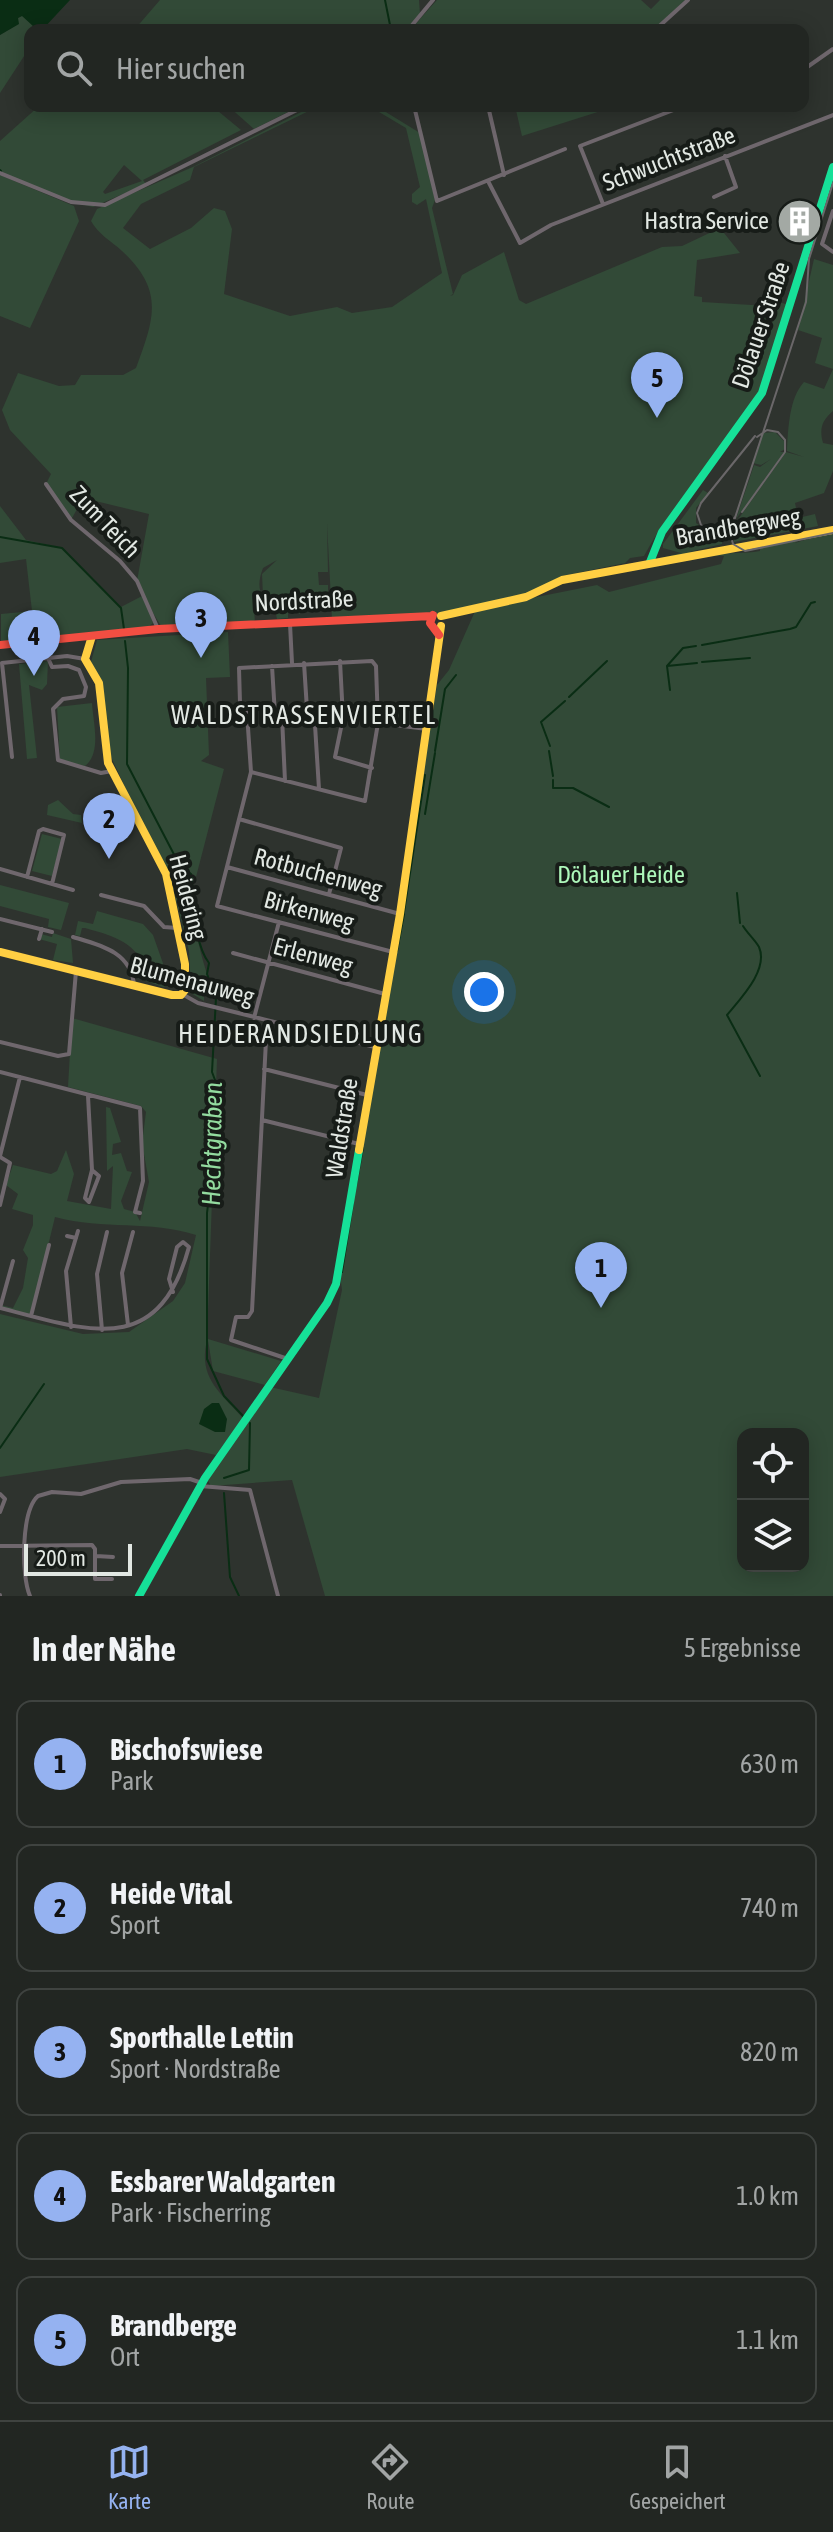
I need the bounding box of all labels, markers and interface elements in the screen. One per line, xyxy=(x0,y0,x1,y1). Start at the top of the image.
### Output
search box xyxy=(24,24,809,112)
icon: search xyxy=(52,46,96,90)
text: Hier suchen xyxy=(116,51,246,85)
street label: Schwuchtstraße xyxy=(599,121,739,196)
building icon: Hastra Service xyxy=(776,197,824,245)
place label: Hastra Service xyxy=(644,207,769,234)
street label: Dölauer Straße xyxy=(726,258,795,392)
pin: 5 xyxy=(631,352,683,418)
street label: Zum Teich xyxy=(65,480,146,563)
street label: Brandbergweg xyxy=(673,502,803,551)
street label: Nordstraße xyxy=(254,584,354,617)
pin: 3 xyxy=(175,592,227,658)
pin: 4 xyxy=(8,610,60,676)
district label: WALDSTRASSENVIERTEL xyxy=(171,700,437,730)
pin: 2 xyxy=(83,793,135,859)
street label: Rotbuchenweg xyxy=(251,842,386,903)
street label: Heidering xyxy=(164,851,213,943)
park label: Dölauer Heide xyxy=(557,861,685,888)
street label: Birkenweg xyxy=(261,886,358,936)
street label: Erlenweg xyxy=(270,932,357,979)
street label: Blumenauweg xyxy=(127,951,258,1010)
your location xyxy=(464,972,504,1012)
district label: HEIDERANDSIEDLUNG xyxy=(178,1019,424,1049)
street label: Waldstraße xyxy=(320,1076,363,1180)
water label: Hechtgraben xyxy=(196,1081,228,1206)
pin: 1 xyxy=(575,1242,627,1308)
map controls xyxy=(737,1428,809,1572)
button: locate xyxy=(737,1428,809,1500)
button: layers xyxy=(737,1500,809,1572)
scale bar xyxy=(24,1540,132,1576)
text: 200 m xyxy=(36,1545,86,1571)
text: In der Nähe xyxy=(32,1629,176,1668)
text: 5 Ergebnisse xyxy=(684,1633,801,1663)
text: Bischofswiese xyxy=(110,1732,263,1766)
text: 1 xyxy=(54,1749,66,1779)
text: 630 m xyxy=(740,1749,799,1779)
text: Park xyxy=(110,1766,153,1796)
text: Heide Vital xyxy=(110,1876,232,1910)
text: 2 xyxy=(54,1893,66,1923)
text: 740 m xyxy=(740,1893,799,1923)
text: Sport xyxy=(110,1910,160,1940)
text: Sporthalle Lettin xyxy=(110,2020,294,2054)
text: 3 xyxy=(54,2037,66,2067)
text: 820 m xyxy=(740,2037,799,2067)
text: Sport · Nordstraße xyxy=(110,2054,281,2084)
text: Essbarer Waldgarten xyxy=(110,2164,336,2198)
text: 4 xyxy=(54,2181,66,2211)
text: 1.0 km xyxy=(736,2181,799,2211)
text: Park · Fischerring xyxy=(110,2198,271,2228)
text: Brandberge xyxy=(110,2308,237,2342)
text: 5 xyxy=(54,2325,66,2355)
text: 1.1 km xyxy=(736,2325,799,2355)
text: Ort xyxy=(110,2342,140,2372)
tab: Karte xyxy=(107,2440,151,2514)
tab: Route xyxy=(366,2440,414,2514)
tab: Gespeichert xyxy=(629,2440,726,2514)

